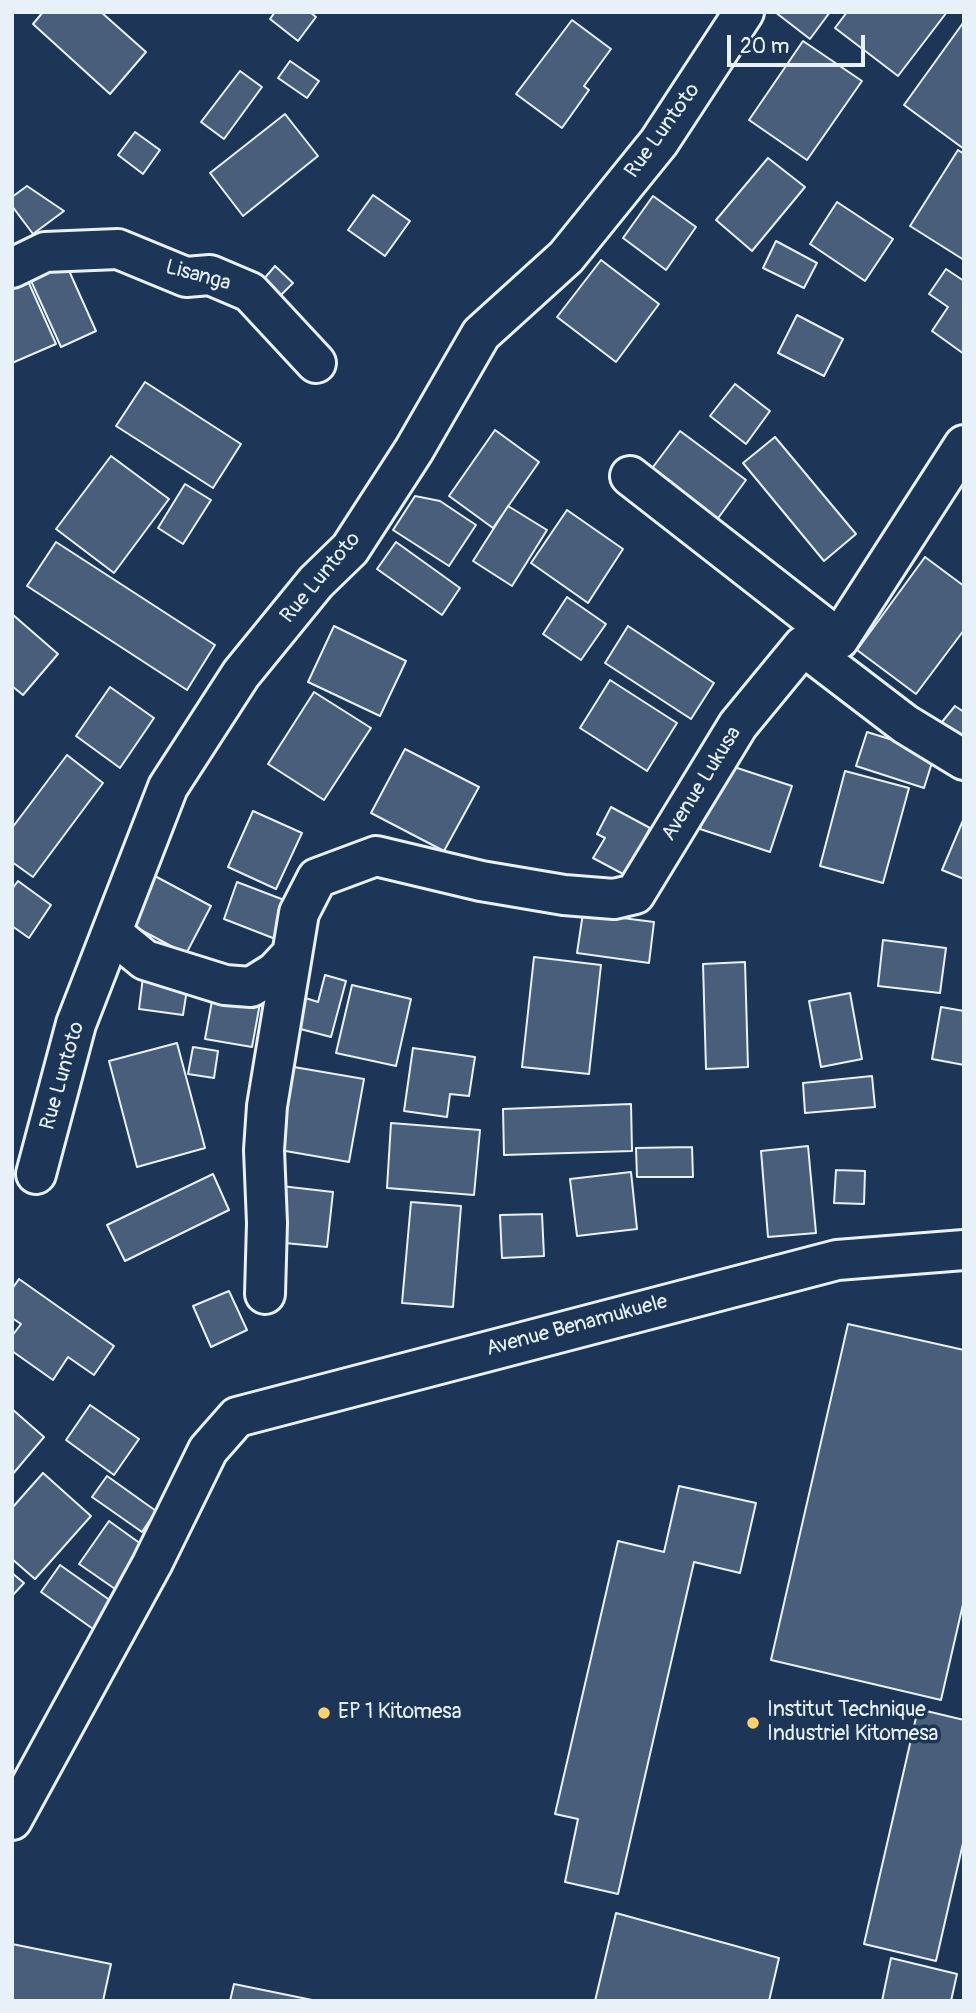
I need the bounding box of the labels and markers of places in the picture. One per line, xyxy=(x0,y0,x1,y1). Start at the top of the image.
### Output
place label: Institut Technique Industriel Kitomesa xyxy=(767,1698,938,1748)
place label: EP 1 Kitomesa xyxy=(338,1700,462,1726)
marker: EP 1 Kitomesa xyxy=(316,1705,332,1721)
marker: Institut Technique Industriel Kitomesa xyxy=(745,1715,761,1731)

